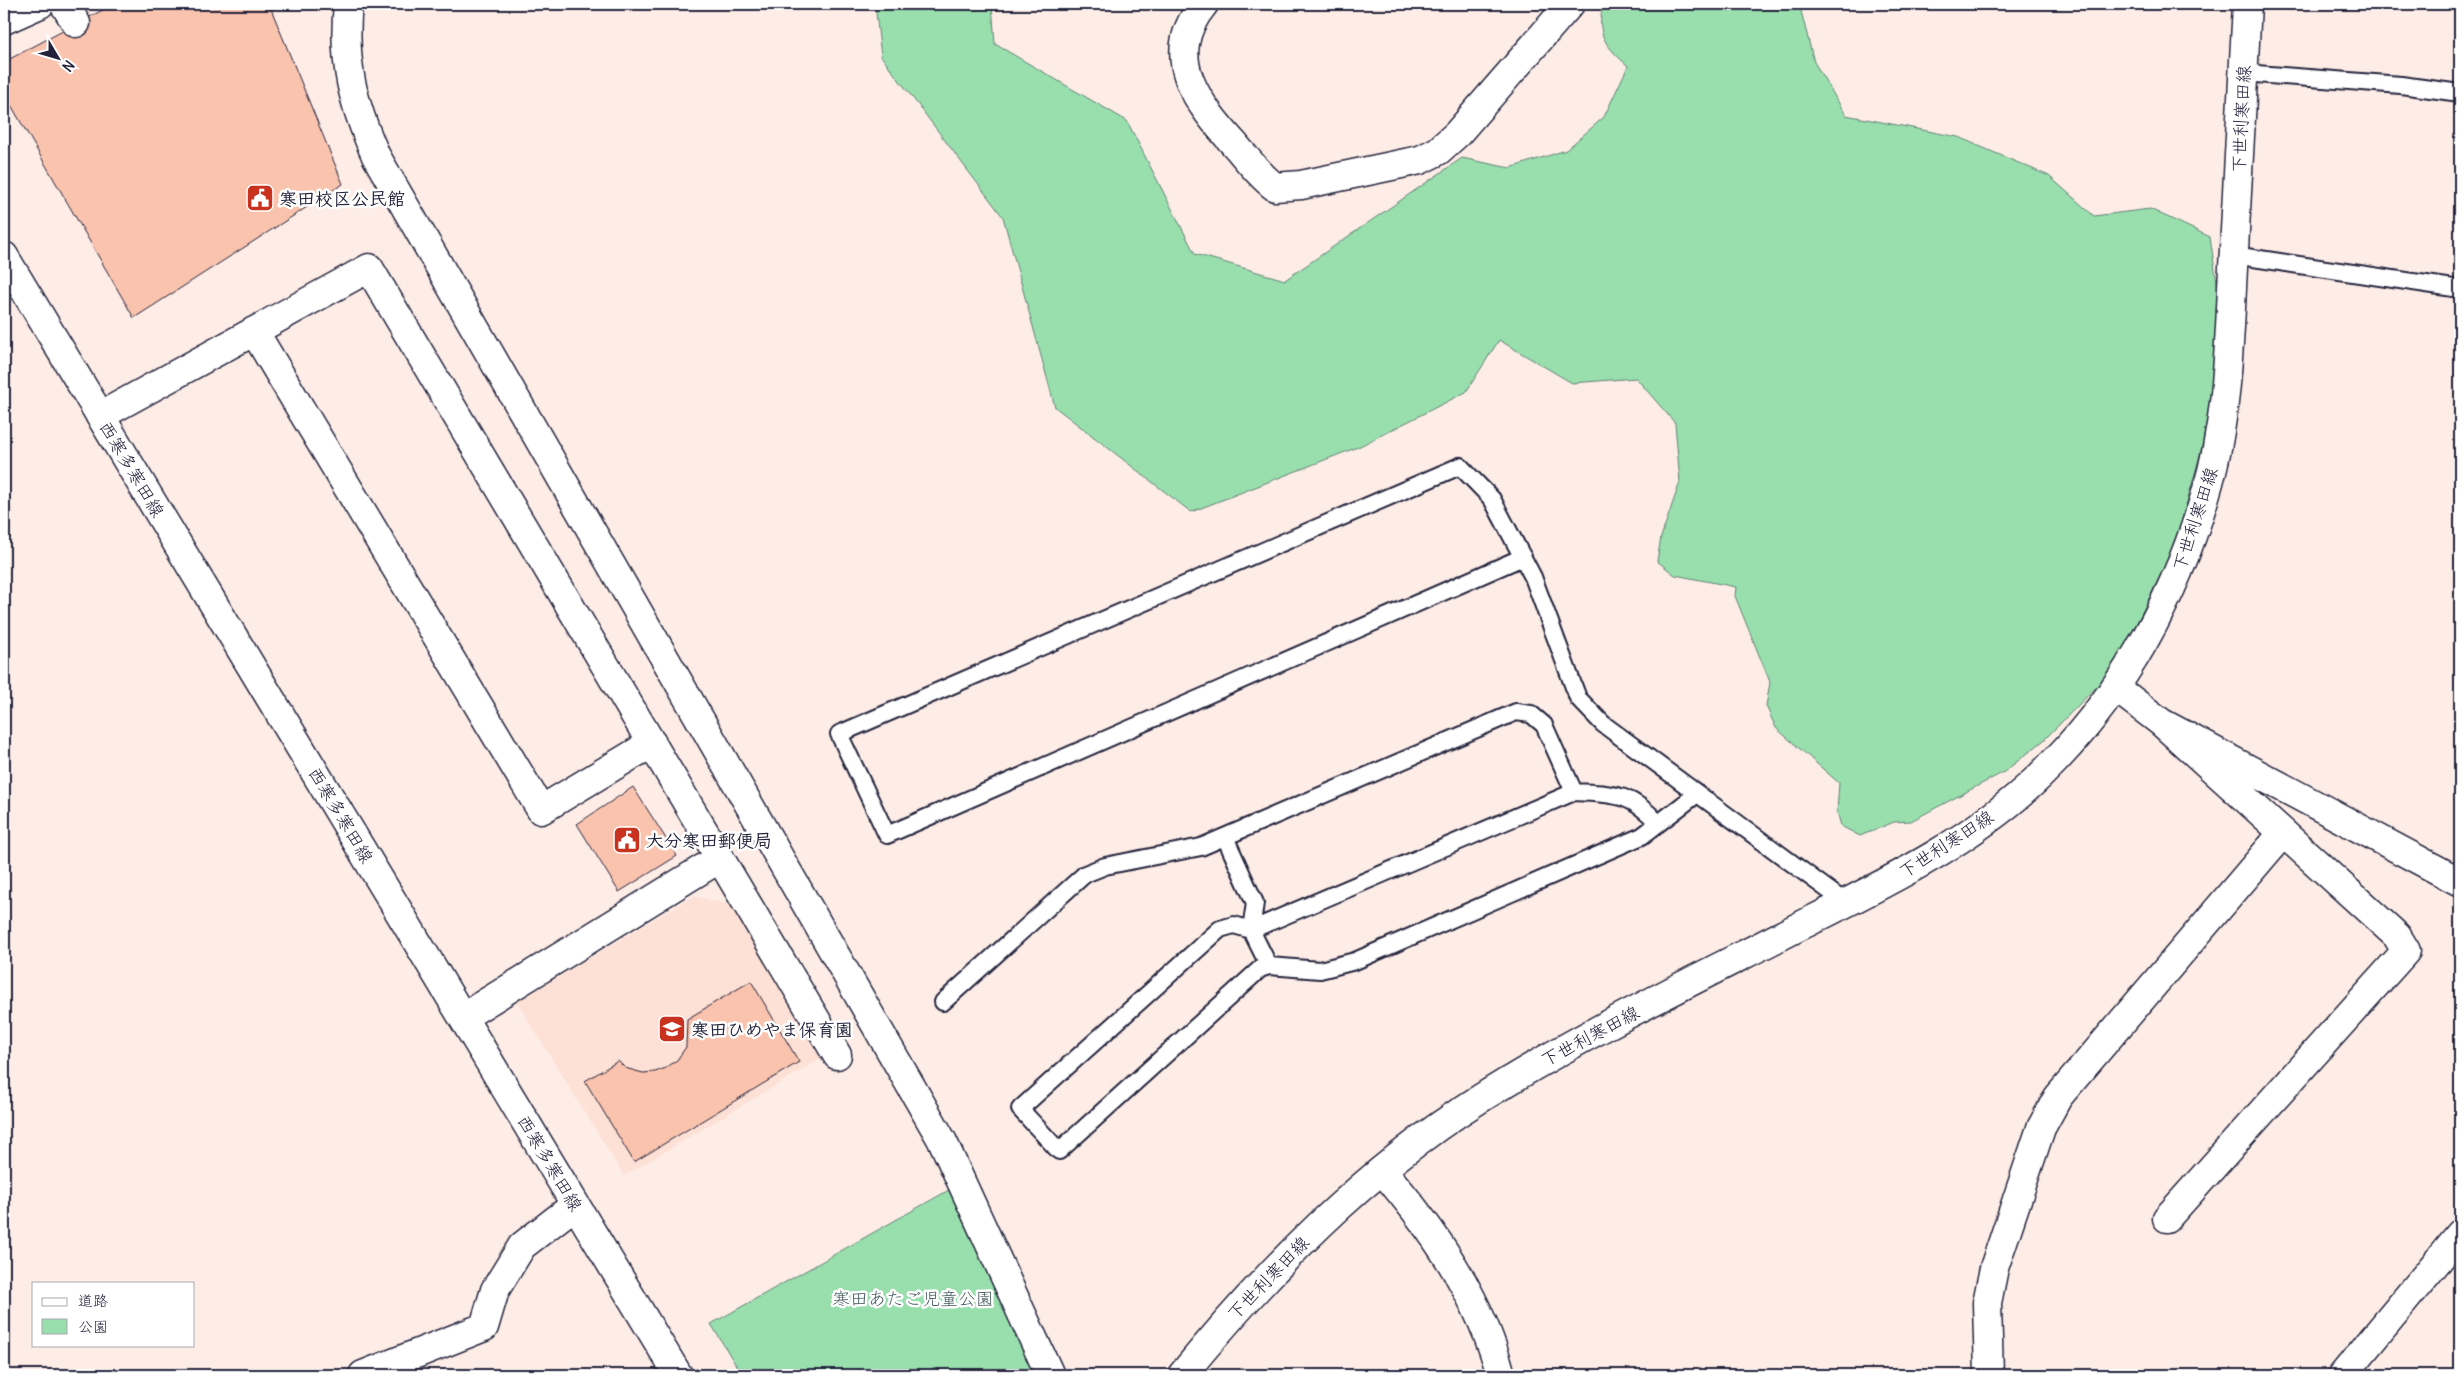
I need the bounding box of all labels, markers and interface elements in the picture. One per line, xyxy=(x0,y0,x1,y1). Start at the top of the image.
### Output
north arrow xyxy=(32,32,82,82)
text: N xyxy=(58,57,78,75)
street label: 下世利寒田線 xyxy=(2227,64,2255,174)
public building icon: 寒田校区公民館 xyxy=(245,183,275,213)
place label: 寒田校区公民館 xyxy=(279,187,405,210)
street label: 西寒多寒田線 xyxy=(94,417,170,521)
street label: 下世利寒田線 xyxy=(2167,464,2223,574)
street label: 西寒多寒田線 xyxy=(303,763,379,867)
street label: 下世利寒田線 xyxy=(1894,805,1998,883)
public building icon: 大分寒田郵便局 xyxy=(612,825,642,855)
place label: 大分寒田郵便局 xyxy=(646,829,772,852)
street label: 下世利寒田線 xyxy=(1537,1000,1643,1072)
school or university icon: 寒田ひめやま保育園 xyxy=(657,1014,687,1044)
place label: 寒田ひめやま保育園 xyxy=(691,1018,853,1041)
street label: 西寒多寒田線 xyxy=(512,1111,588,1215)
street label: 下世利寒田線 xyxy=(1222,1231,1314,1325)
legend xyxy=(32,1282,195,1346)
park label: 寒田あたご児童公園 xyxy=(832,1287,994,1310)
text: 道路 xyxy=(78,1291,108,1310)
text: 公園 xyxy=(78,1317,108,1336)

